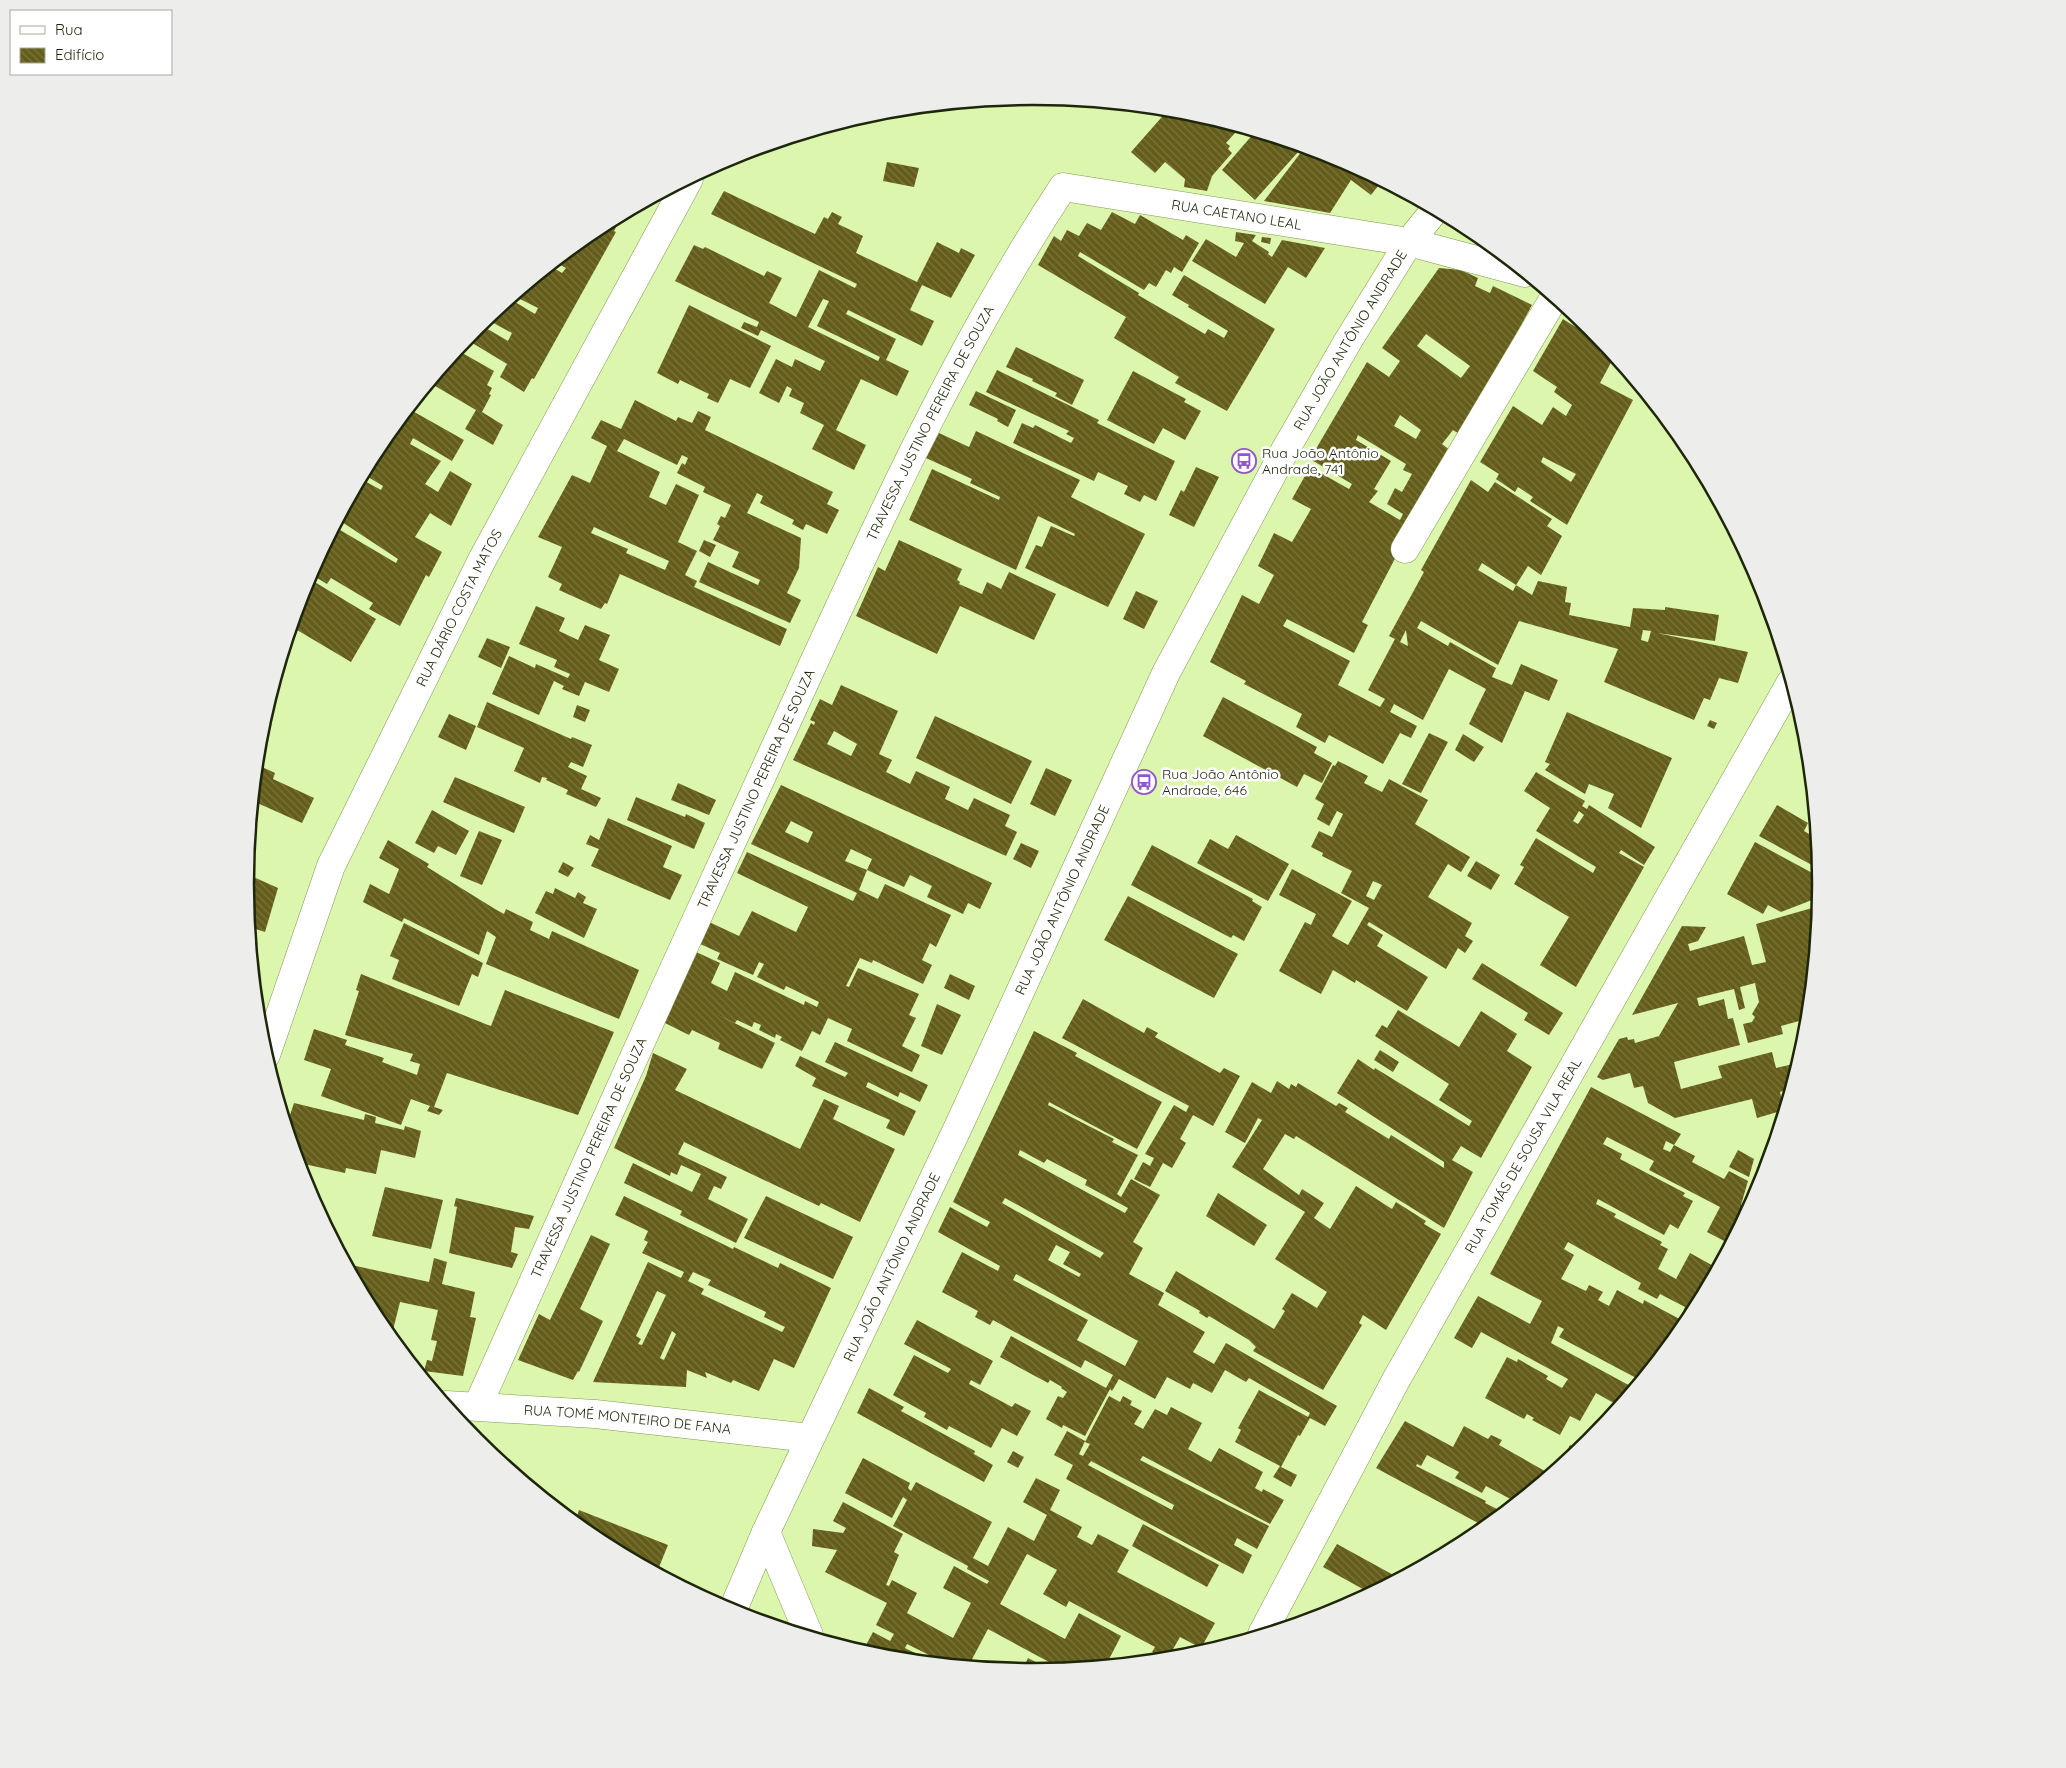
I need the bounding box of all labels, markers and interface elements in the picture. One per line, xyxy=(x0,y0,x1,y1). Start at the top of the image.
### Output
legend xyxy=(10,10,172,75)
text: Rua xyxy=(55,20,83,39)
text: Edifício xyxy=(55,45,104,64)
street label: RUA CAETANO LEAL xyxy=(1170,195,1304,234)
street label: RUA JOÃO ANTÔNIO ANDRADE xyxy=(1289,247,1411,434)
street label: TRAVESSA JUSTINO PEREIRA DE SOUZA xyxy=(862,302,998,544)
place label: Rua João Antônio Andrade, 741 xyxy=(1262,444,1379,478)
bus stop icon: Rua João Antônio Andrade, 741 xyxy=(1231,448,1257,474)
street label: RUA DÁRIO COSTA MATOS xyxy=(412,526,506,690)
street label: TRAVESSA JUSTINO PEREIRA DE SOUZA xyxy=(693,666,819,912)
place label: Rua João Antônio Andrade, 646 xyxy=(1162,765,1279,799)
bus stop icon: Rua João Antônio Andrade, 646 xyxy=(1131,769,1157,795)
street label: RUA JOÃO ANTÔNIO ANDRADE xyxy=(1011,802,1113,998)
street label: TRAVESSA JUSTINO PEREIRA DE SOUZA xyxy=(527,1034,651,1281)
street label: RUA TOMÁS DE SOUSA VILA REAL xyxy=(1461,1054,1586,1256)
street label: RUA JOÃO ANTÔNIO ANDRADE xyxy=(839,1170,944,1365)
street label: RUA TOMÉ MONTEIRO DE FANA xyxy=(523,1401,732,1438)

